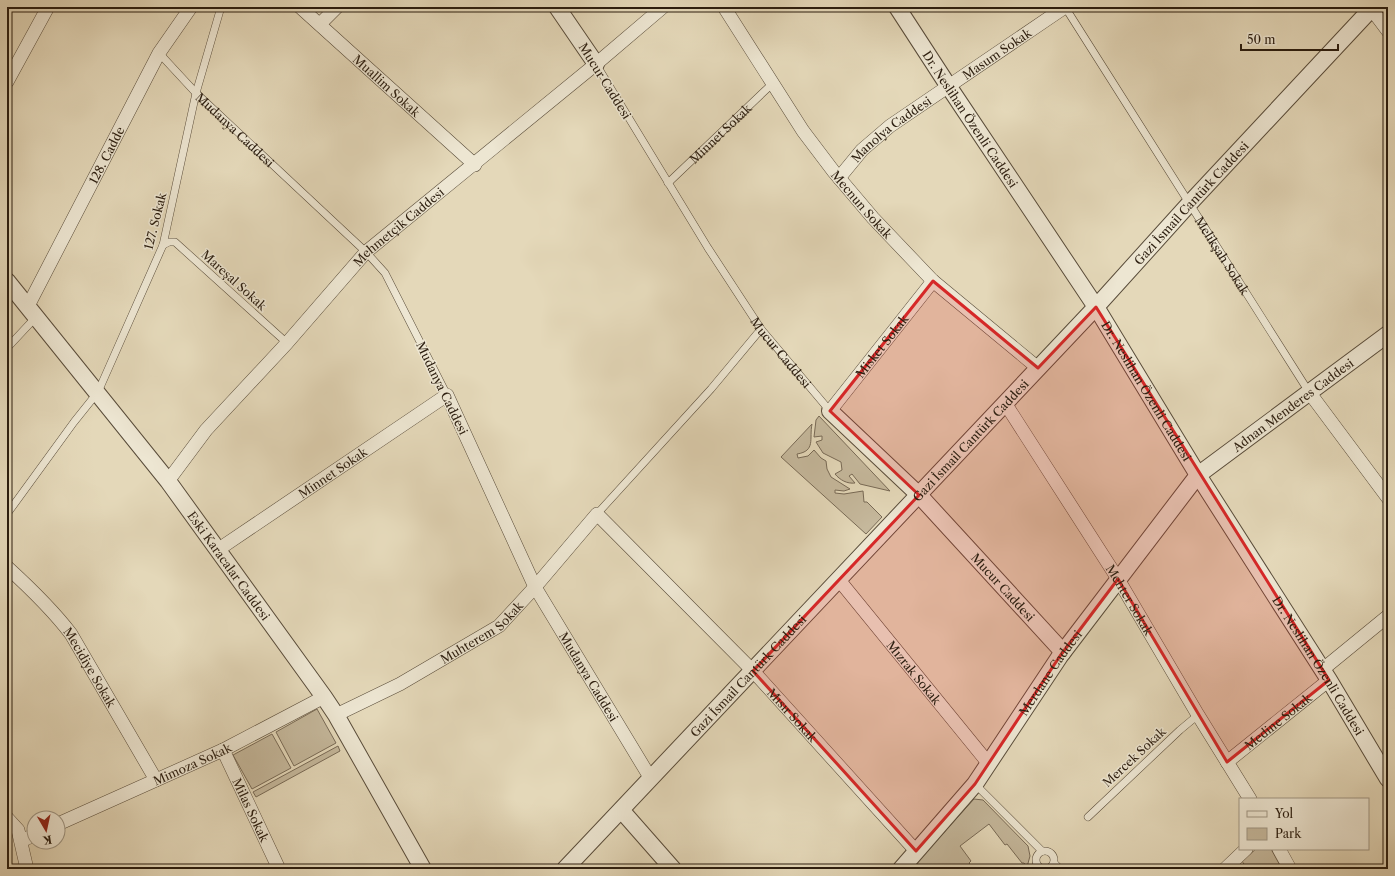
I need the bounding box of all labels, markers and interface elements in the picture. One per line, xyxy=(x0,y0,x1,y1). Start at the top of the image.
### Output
street label: Masum Sokak xyxy=(959,24,1035,82)
scale bar xyxy=(1241,26,1338,52)
text: 50 m xyxy=(1247,32,1276,47)
street label: Mucur Caddesi xyxy=(576,40,635,122)
street label: Dr. Neslihan Özenli Caddesi xyxy=(920,48,1022,190)
street label: Muallim Sokak xyxy=(350,51,424,120)
street label: Mudanya Caddesi xyxy=(193,89,278,170)
street label: Manolya Caddesi xyxy=(848,93,934,165)
street label: Minnet Sokak xyxy=(686,100,755,166)
street label: 128. Cadde xyxy=(85,124,127,186)
street label: Gazi İsmail Cantürk Caddesi xyxy=(1130,138,1251,268)
street label: Mecnun Sokak xyxy=(828,167,896,242)
street label: Mehmetçik Caddesi xyxy=(350,184,447,269)
street label: 127. Sokak xyxy=(141,190,170,251)
street label: Melikşah Sokak xyxy=(1192,213,1253,298)
street label: Mareşal Sokak xyxy=(198,247,271,314)
street label: Misket Sokak xyxy=(852,311,912,380)
street label: Mucur Caddesi xyxy=(748,314,815,391)
street label: Dr. Neslihan Özenli Caddesi xyxy=(1099,318,1195,464)
street label: Mudanya Caddesi xyxy=(413,339,471,437)
street label: Adnan Menderes Caddesi xyxy=(1229,355,1356,455)
street label: Gazi İsmail Cantürk Caddesi xyxy=(909,376,1032,504)
street label: Minnet Sokak xyxy=(295,443,371,501)
street label: Eski Karacalar Caddesi xyxy=(185,508,274,623)
street label: Mucur Caddesi xyxy=(968,550,1038,624)
street label: Mehter Sokak xyxy=(1103,561,1157,639)
street label: Dr. Neslihan Özenli Caddesi xyxy=(1270,593,1368,738)
street label: Muhterem Sokak xyxy=(437,597,527,666)
street label: Gazi İsmail Cantürk Caddesi xyxy=(687,611,809,740)
street label: Mecidiye Sokak xyxy=(61,624,120,711)
street label: Merdane Caddesi xyxy=(1015,627,1085,718)
street label: Mudanya Caddesi xyxy=(556,629,622,724)
street label: Mızrak Sokak xyxy=(884,637,945,708)
street label: Mısır Sokak xyxy=(764,685,821,745)
street label: Medine Sokak xyxy=(1241,689,1315,753)
street label: Mercek Sokak xyxy=(1099,723,1169,790)
street label: Mimoza Sokak xyxy=(151,739,235,788)
street label: Milas Sokak xyxy=(230,775,273,845)
legend xyxy=(1239,798,1369,850)
text: Yol xyxy=(1274,806,1293,821)
north arrow xyxy=(26,810,66,850)
text: Park xyxy=(1275,826,1302,841)
text: K xyxy=(41,832,53,848)

